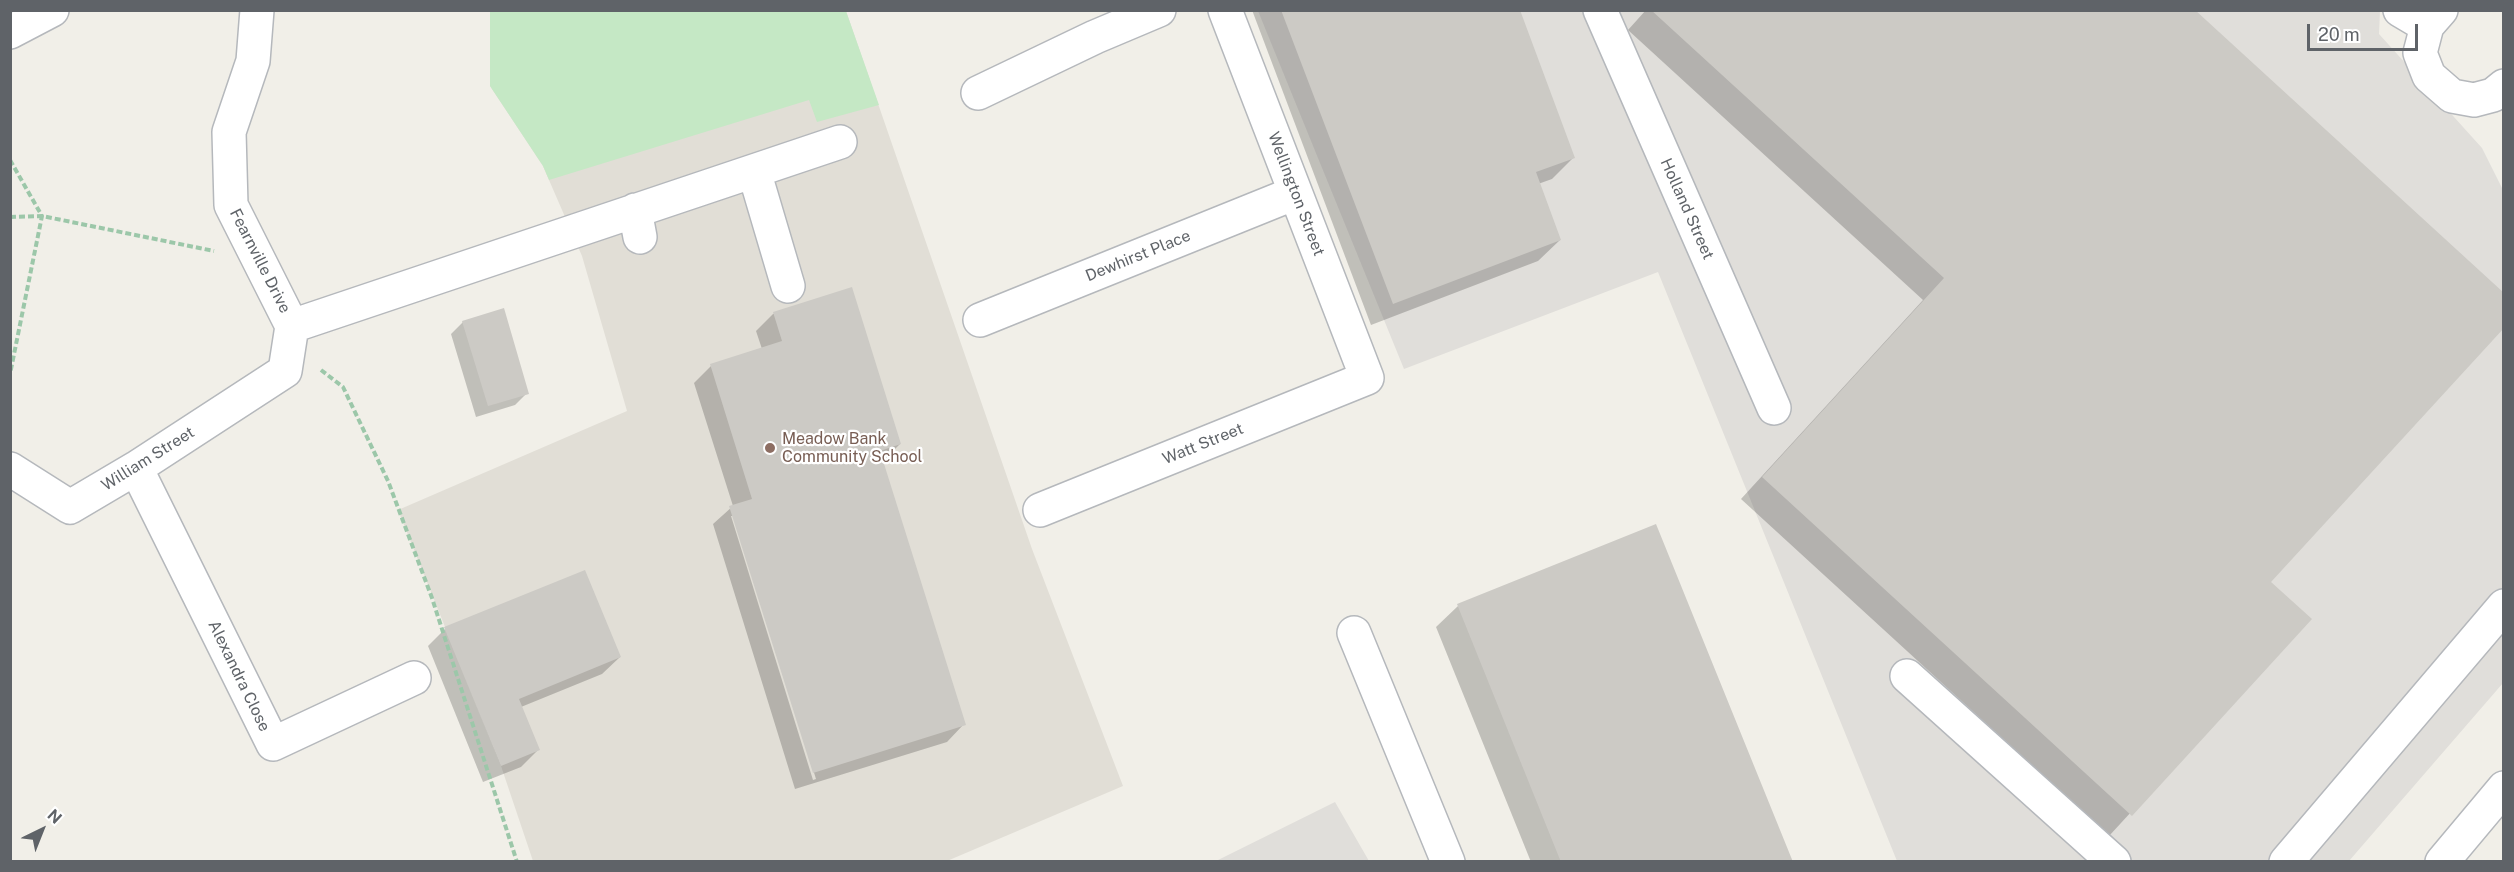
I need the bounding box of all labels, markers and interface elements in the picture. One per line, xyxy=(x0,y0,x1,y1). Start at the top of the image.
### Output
scale bar xyxy=(2310,12,2421,50)
text: 20 m xyxy=(2318,24,2360,45)
street label: Wellington Street xyxy=(1264,129,1328,259)
street label: Holland Street xyxy=(1656,155,1718,263)
street label: Fearnville Drive xyxy=(225,206,295,316)
street label: Dewhirst Place xyxy=(1083,226,1193,286)
street label: Watt Street xyxy=(1160,419,1246,469)
street label: William Street xyxy=(98,423,198,495)
place label: Meadow Bank Community School xyxy=(782,429,922,467)
marker: Meadow Bank Community School xyxy=(763,441,777,455)
street label: Alexandra Close xyxy=(204,617,274,735)
north arrow xyxy=(12,800,72,860)
text: N xyxy=(44,805,66,828)

